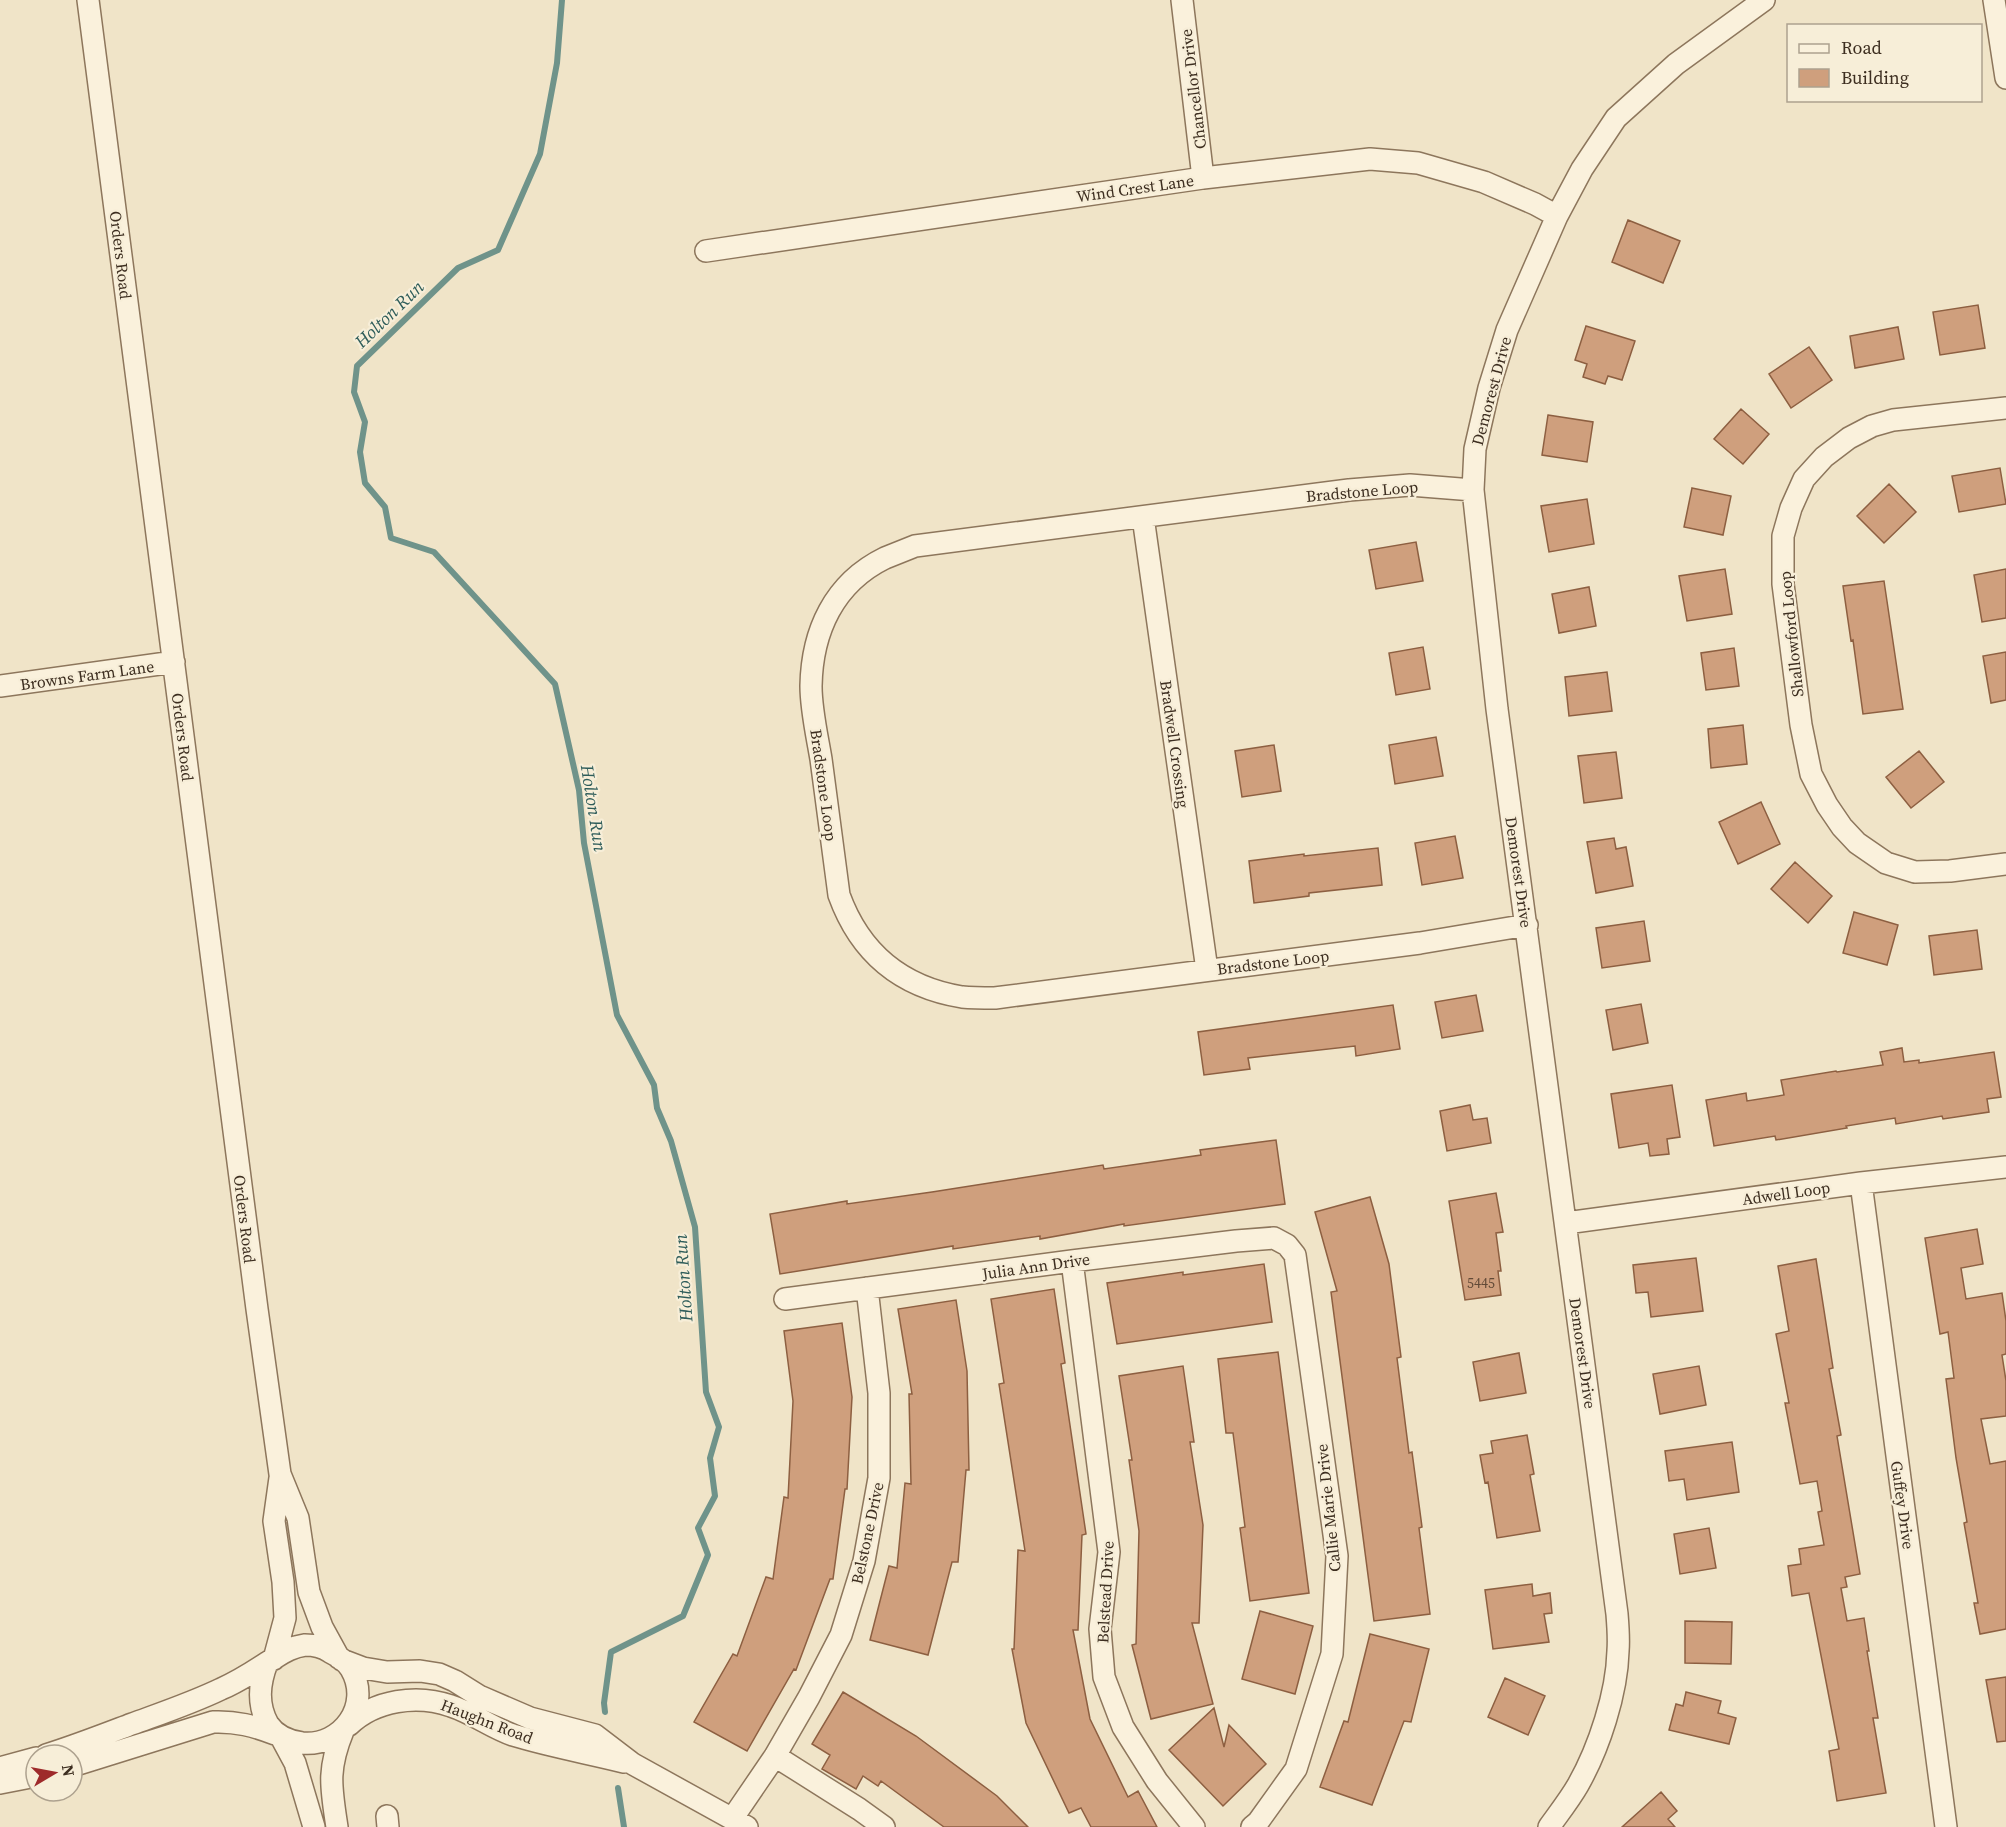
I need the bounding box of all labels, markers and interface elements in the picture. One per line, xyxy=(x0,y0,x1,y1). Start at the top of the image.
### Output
legend xyxy=(1787,24,1982,102)
street label: Chancellor Drive xyxy=(1175,28,1211,150)
text: Road xyxy=(1841,35,1882,60)
text: Building xyxy=(1841,65,1909,90)
street label: Wind Crest Lane xyxy=(1075,169,1195,207)
street label: Orders Road xyxy=(105,210,137,300)
water label: Holton Run xyxy=(348,275,429,354)
street label: Demorest Drive xyxy=(1466,334,1516,448)
street label: Bradstone Loop xyxy=(1305,475,1419,507)
street label: Shallowford Loop xyxy=(1773,570,1809,698)
street label: Browns Farm Lane xyxy=(19,655,155,695)
street label: Bradwell Crossing xyxy=(1155,679,1195,809)
street label: Orders Road xyxy=(167,692,199,782)
street label: Bradstone Loop xyxy=(805,728,843,842)
water label: Holton Run xyxy=(575,762,613,853)
street label: Demorest Drive xyxy=(1500,815,1538,929)
street label: Bradstone Loop xyxy=(1216,944,1330,980)
street label: Orders Road xyxy=(229,1174,261,1264)
street label: Adwell Loop xyxy=(1741,1176,1831,1210)
water label: Holton Run xyxy=(667,1233,699,1324)
street label: Julia Ann Drive xyxy=(980,1248,1091,1285)
house number: 5445 xyxy=(1467,1273,1495,1293)
street label: Demorest Drive xyxy=(1564,1296,1602,1410)
street label: Callie Marie Drive xyxy=(1310,1443,1346,1573)
street label: Guffey Drive xyxy=(1886,1459,1920,1551)
street label: Belstone Drive xyxy=(845,1480,889,1586)
street label: Belstead Drive xyxy=(1091,1540,1119,1644)
street label: Haughn Road xyxy=(438,1693,536,1749)
north arrow xyxy=(24,1743,84,1803)
text: N xyxy=(57,1763,81,1778)

